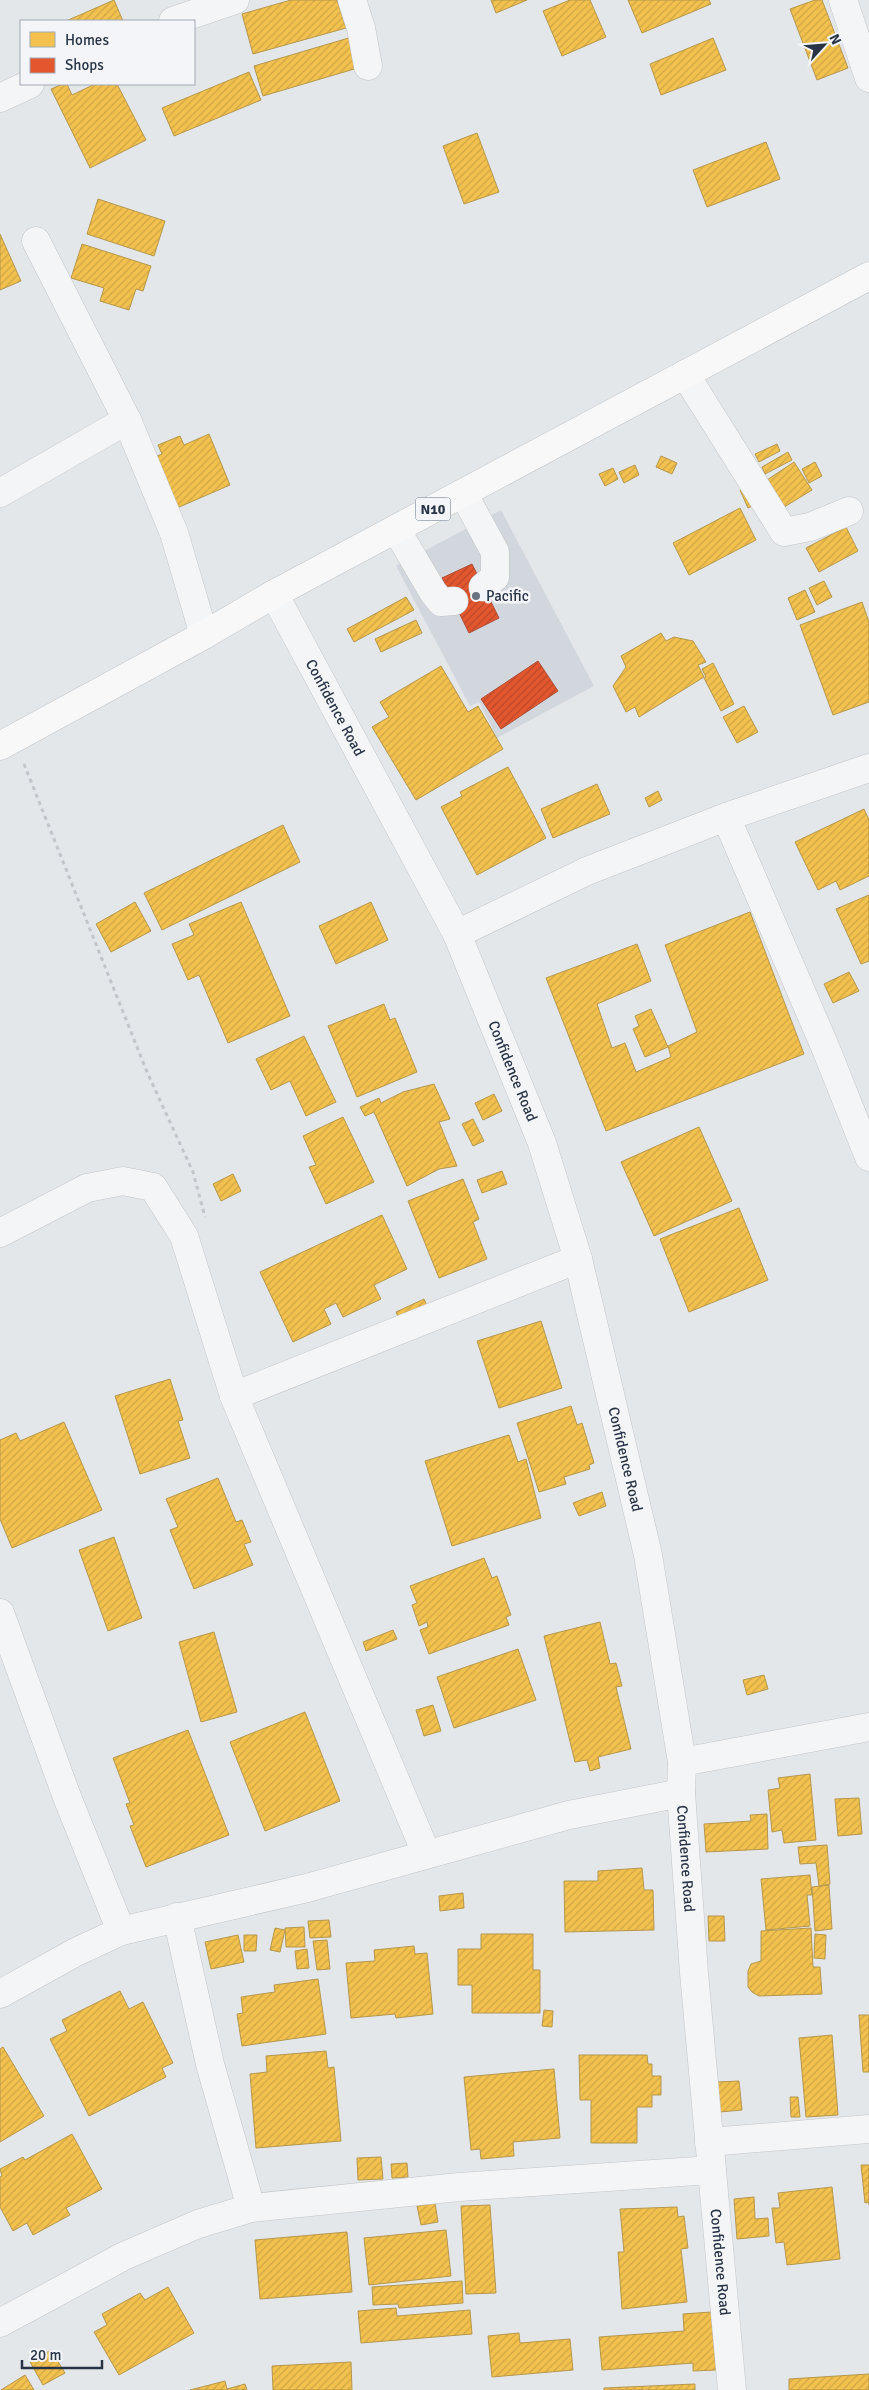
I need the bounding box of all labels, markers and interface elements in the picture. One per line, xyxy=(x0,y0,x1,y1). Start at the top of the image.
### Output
legend xyxy=(20,20,195,85)
north arrow xyxy=(799,20,849,70)
text: Homes xyxy=(65,31,109,49)
text: N xyxy=(825,31,845,48)
text: Shops xyxy=(65,56,104,74)
road number: N10 xyxy=(416,498,450,520)
place label: Pacific xyxy=(486,587,529,605)
marker: Pacific xyxy=(470,590,482,602)
street label: Confidence Road xyxy=(302,656,369,759)
street label: Confidence Road xyxy=(484,1018,541,1124)
street label: Confidence Road xyxy=(604,1405,646,1514)
street label: Confidence Road xyxy=(673,1805,699,1913)
street label: Confidence Road xyxy=(707,2208,734,2316)
scale bar xyxy=(22,2338,102,2370)
text: 20 m xyxy=(30,2346,61,2364)

